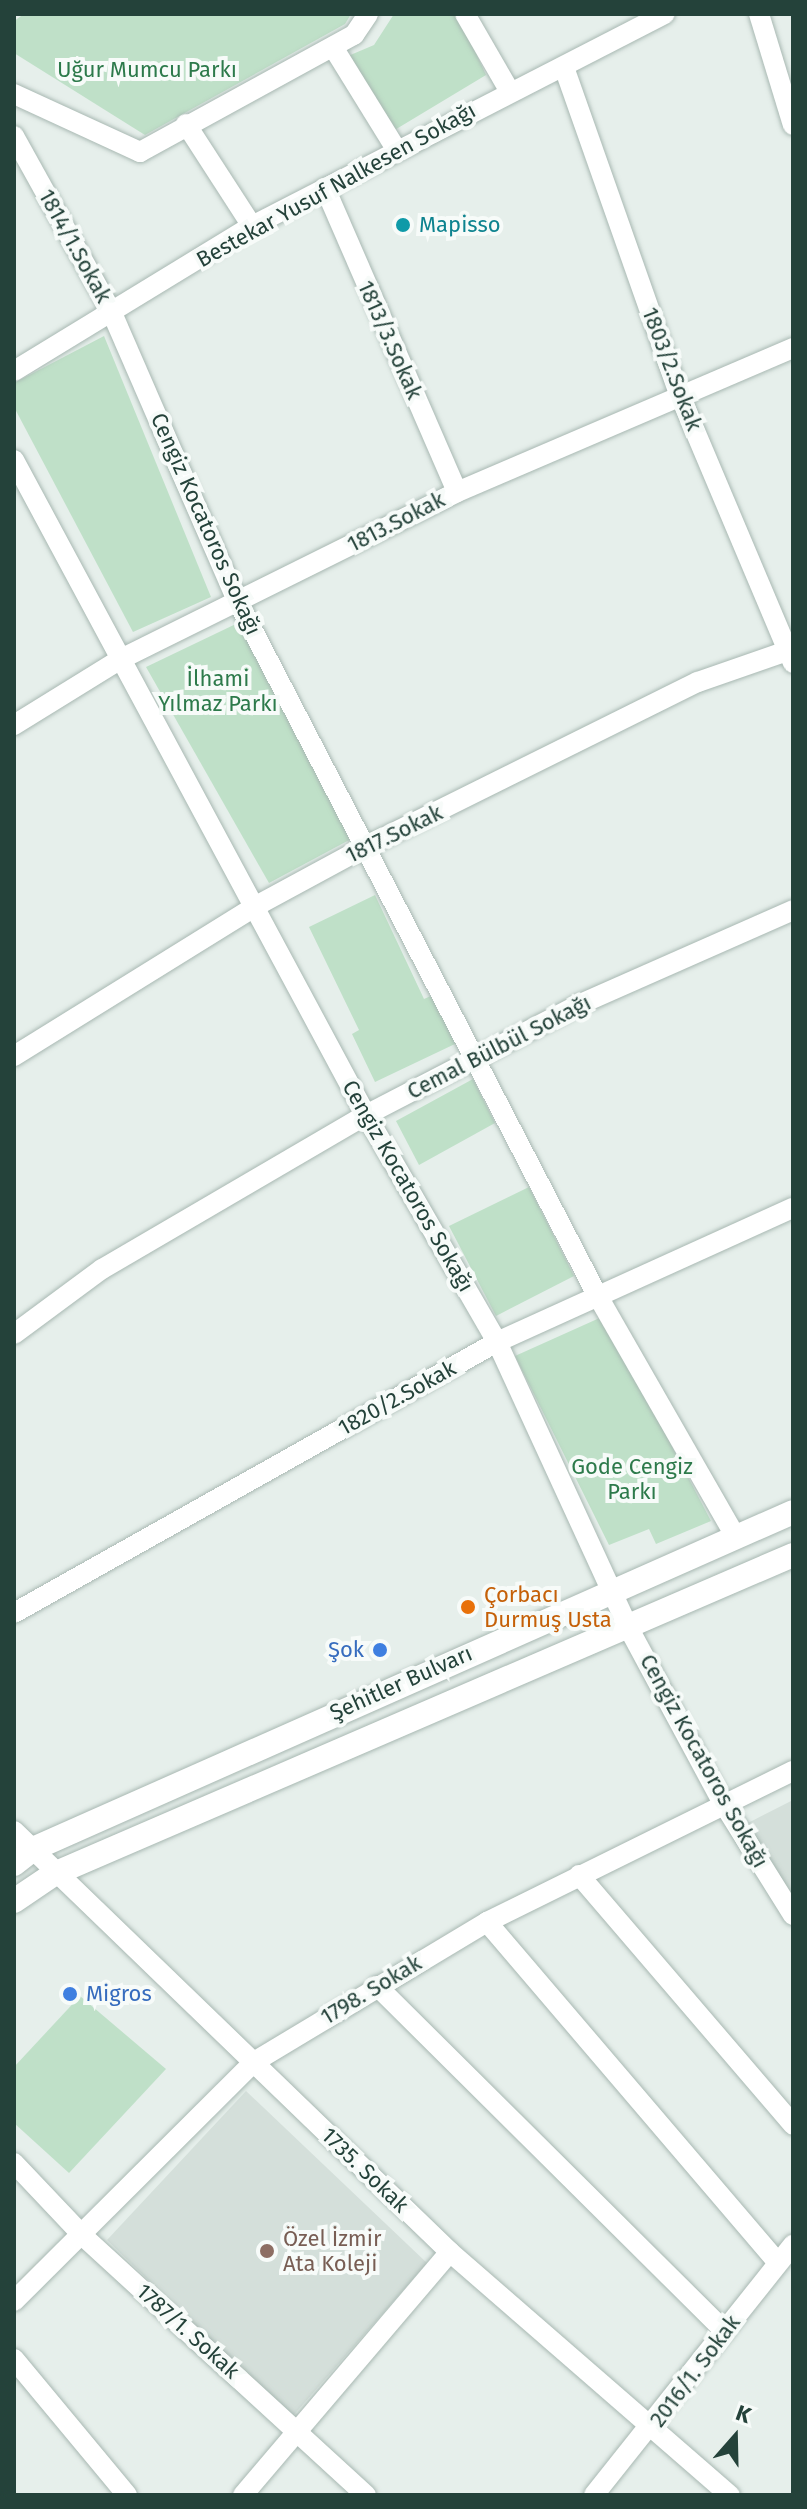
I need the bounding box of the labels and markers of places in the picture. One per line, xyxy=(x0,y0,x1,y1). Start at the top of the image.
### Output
place label: Mapisso xyxy=(419,212,501,238)
marker: Mapisso xyxy=(394,216,412,234)
place label: Çorbacı Durmuş Usta xyxy=(484,1581,612,1632)
marker: Çorbacı Durmuş Usta xyxy=(459,1598,477,1616)
place label: Şok xyxy=(328,1637,364,1663)
marker: Şok xyxy=(371,1641,389,1659)
place label: Migros xyxy=(86,1981,152,2007)
marker: Migros xyxy=(61,1985,79,2003)
place label: Özel İzmir Ata Koleji xyxy=(283,2225,381,2276)
marker: Özel İzmir Ata Koleji xyxy=(258,2242,276,2260)

